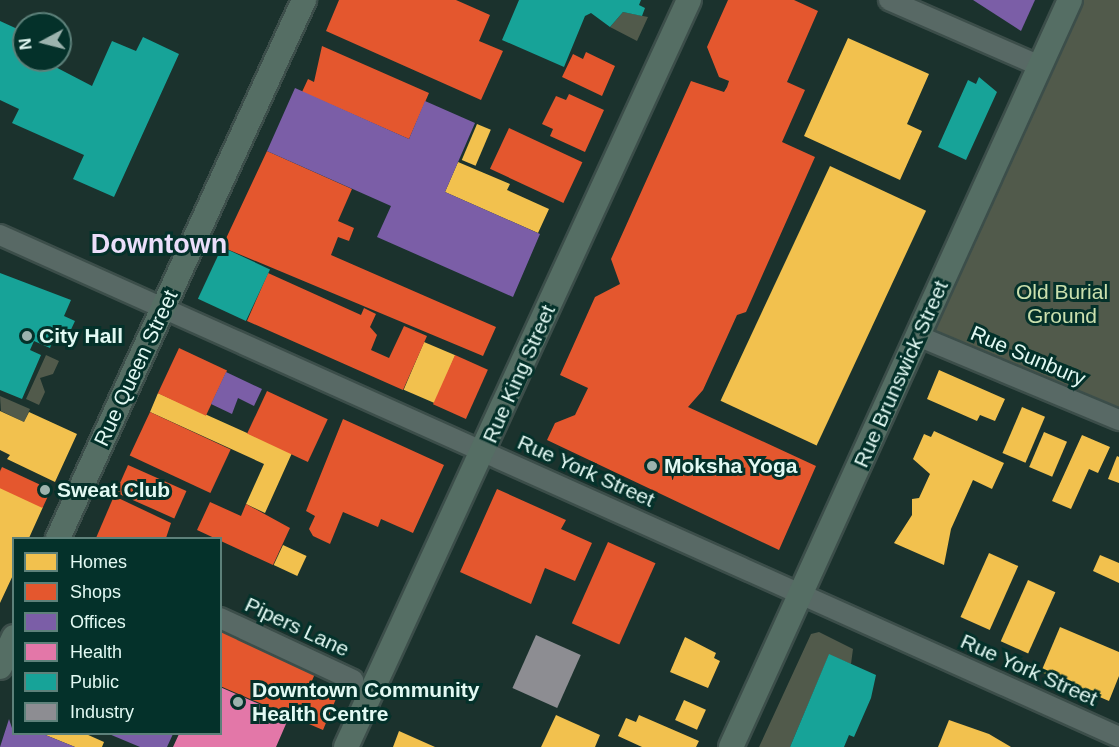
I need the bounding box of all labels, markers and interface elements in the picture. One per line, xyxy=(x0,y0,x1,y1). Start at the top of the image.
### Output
north arrow xyxy=(12,12,72,72)
text: N xyxy=(16,37,35,51)
district label: Downtown xyxy=(91,229,227,261)
street label: Rue Brunswick Street xyxy=(848,277,954,471)
park label: Old Burial Ground xyxy=(1016,279,1108,329)
street label: Rue Queen Street xyxy=(89,286,183,450)
street label: Rue King Street xyxy=(477,301,561,447)
street label: Rue Sunbury xyxy=(967,320,1089,392)
place label: City Hall xyxy=(39,323,123,349)
marker: City Hall xyxy=(20,329,34,343)
street label: Rue York Street xyxy=(514,429,658,513)
place label: Moksha Yoga xyxy=(664,453,798,479)
marker: Moksha Yoga xyxy=(645,459,659,473)
place label: Sweat Club xyxy=(57,477,170,503)
marker: Sweat Club xyxy=(38,483,52,497)
legend xyxy=(12,537,222,735)
text: Homes xyxy=(70,552,127,572)
text: Shops xyxy=(70,582,121,602)
street label: Pipers Lane xyxy=(241,592,353,662)
text: Offices xyxy=(70,612,126,632)
street label: Rue York Street xyxy=(957,628,1101,712)
text: Health xyxy=(70,642,122,662)
text: Public xyxy=(70,672,119,692)
place label: Downtown Community Health Centre xyxy=(252,677,479,727)
marker: Downtown Community Health Centre xyxy=(229,693,247,711)
text: Industry xyxy=(70,702,134,722)

